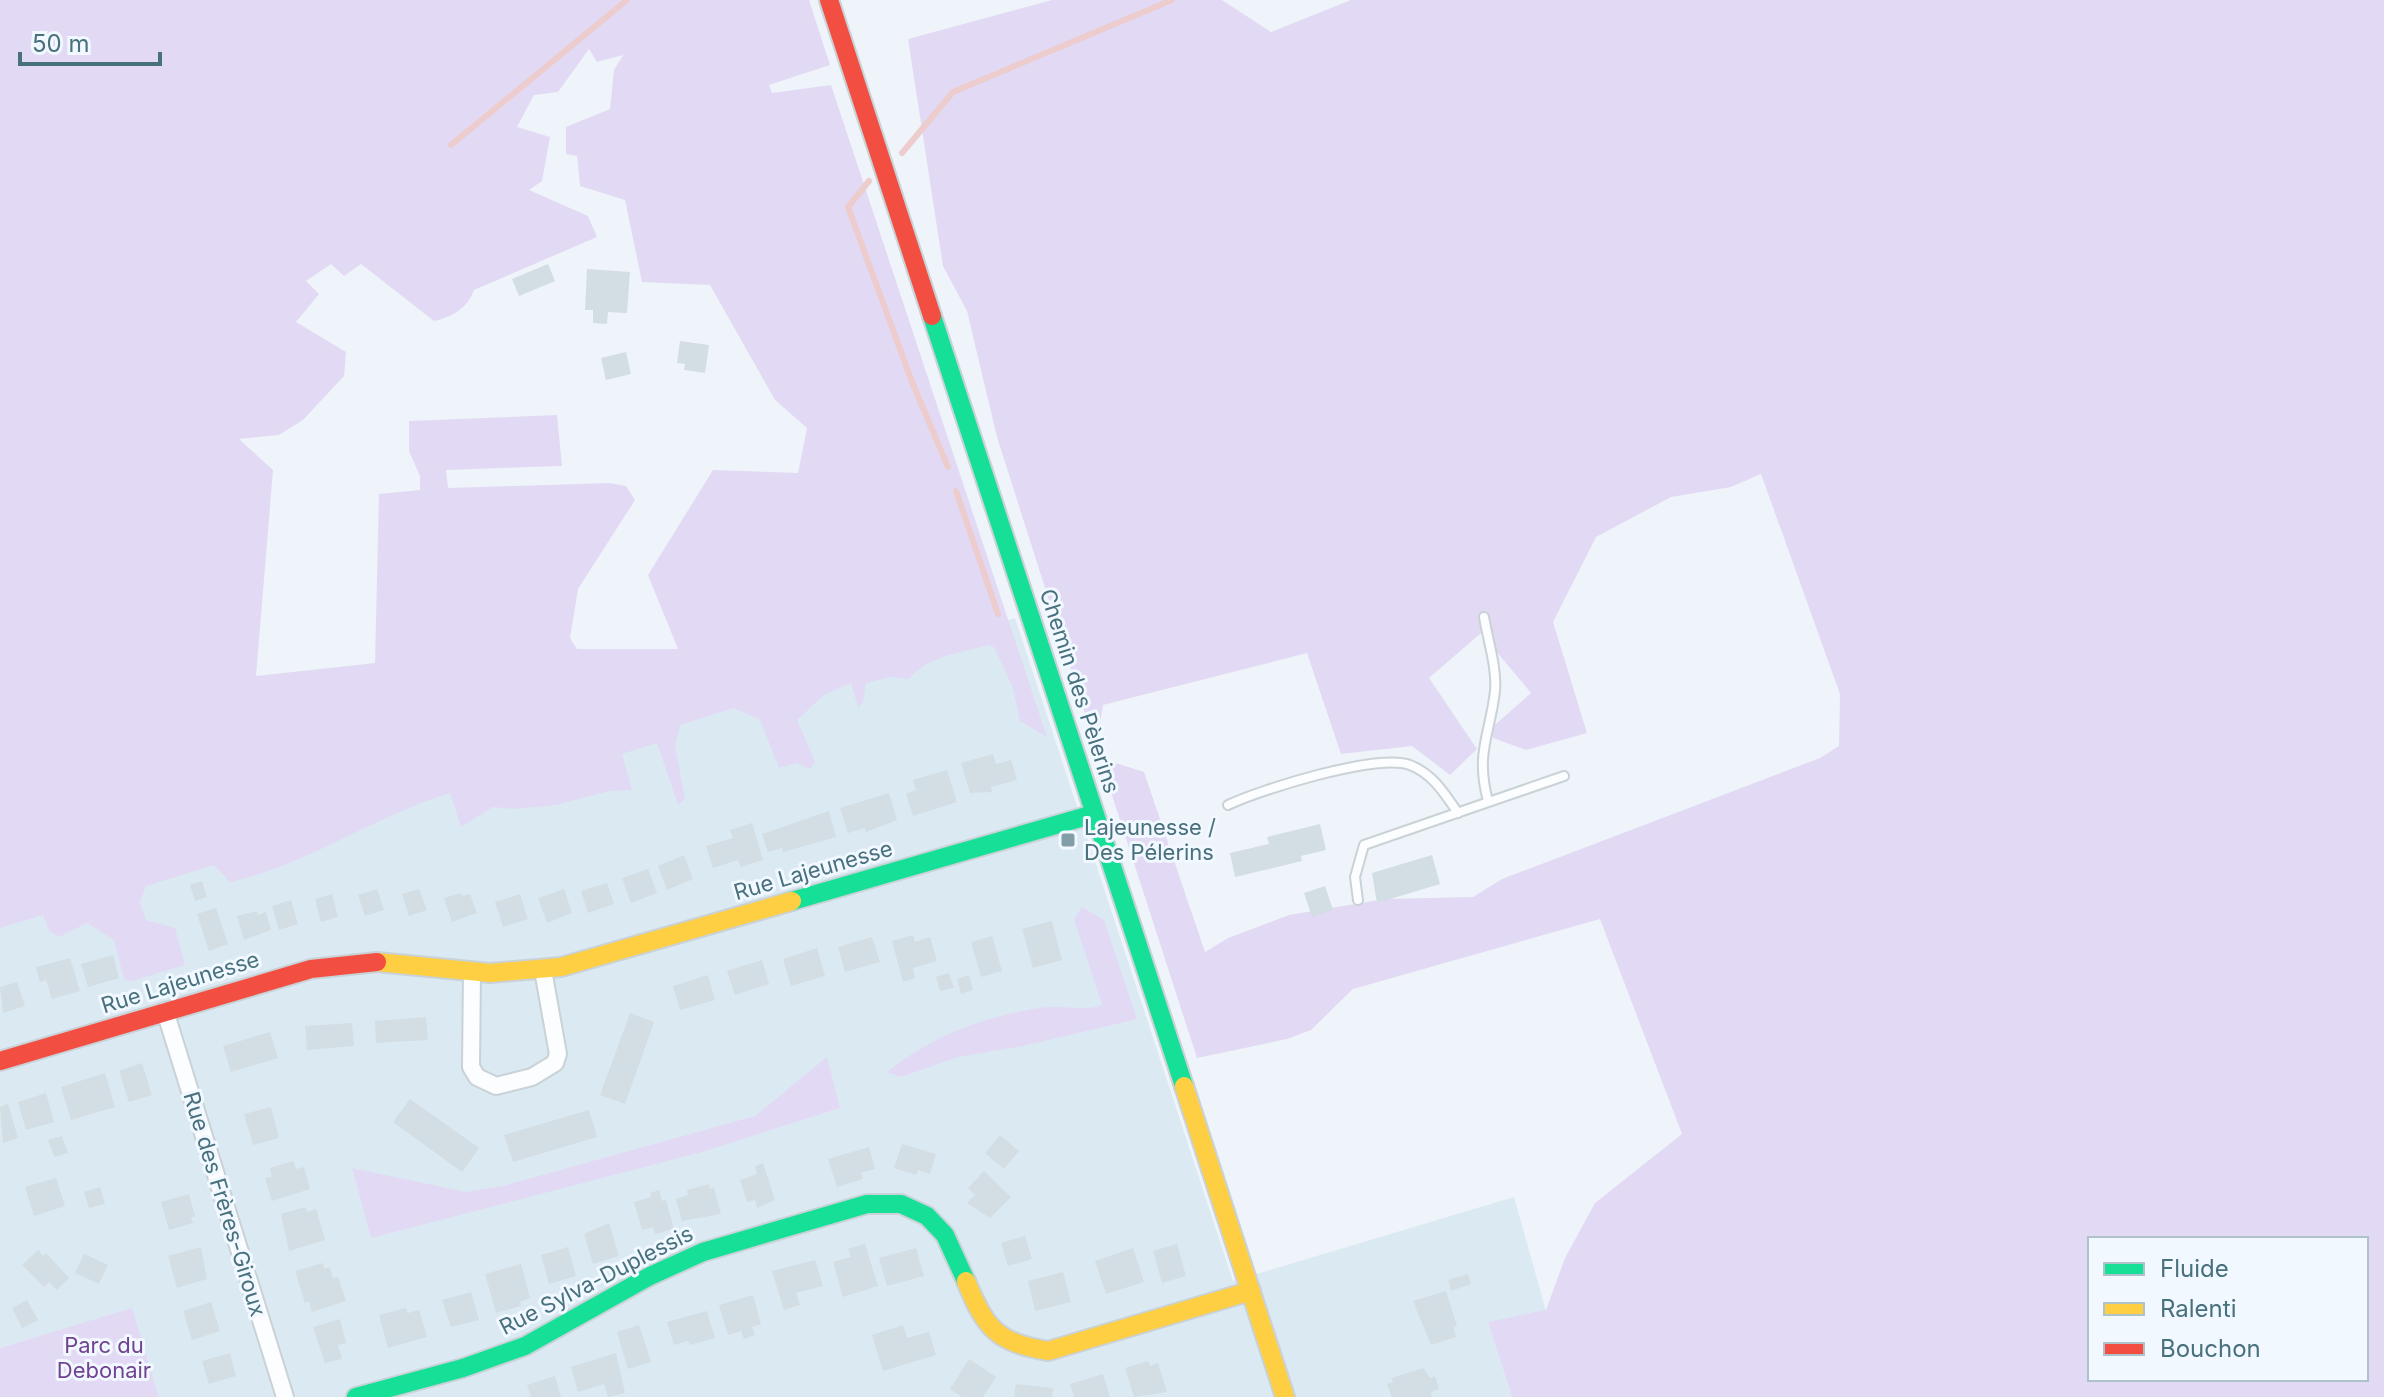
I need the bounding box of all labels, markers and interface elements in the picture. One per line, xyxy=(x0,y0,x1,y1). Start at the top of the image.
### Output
scale bar xyxy=(20,16,160,66)
text: 50 m xyxy=(32,29,90,58)
street label: Chemin des Pèlerins xyxy=(1035,586,1125,796)
place label: Lajeunesse / Des Pélerins xyxy=(1084,814,1216,865)
marker: Lajeunesse / Des Pélerins xyxy=(1059,831,1077,849)
street label: Rue Lajeunesse xyxy=(731,835,895,905)
street label: Rue Lajeunesse xyxy=(98,946,262,1018)
street label: Rue des Frères-Giroux xyxy=(178,1088,272,1320)
street label: Rue Sylva-Duplessis xyxy=(495,1220,697,1340)
legend xyxy=(2088,1237,2368,1381)
text: Fluide xyxy=(2160,1254,2229,1283)
text: Ralenti xyxy=(2160,1294,2236,1323)
park label: Parc du Debonair xyxy=(57,1332,151,1383)
text: Bouchon xyxy=(2160,1334,2261,1363)

